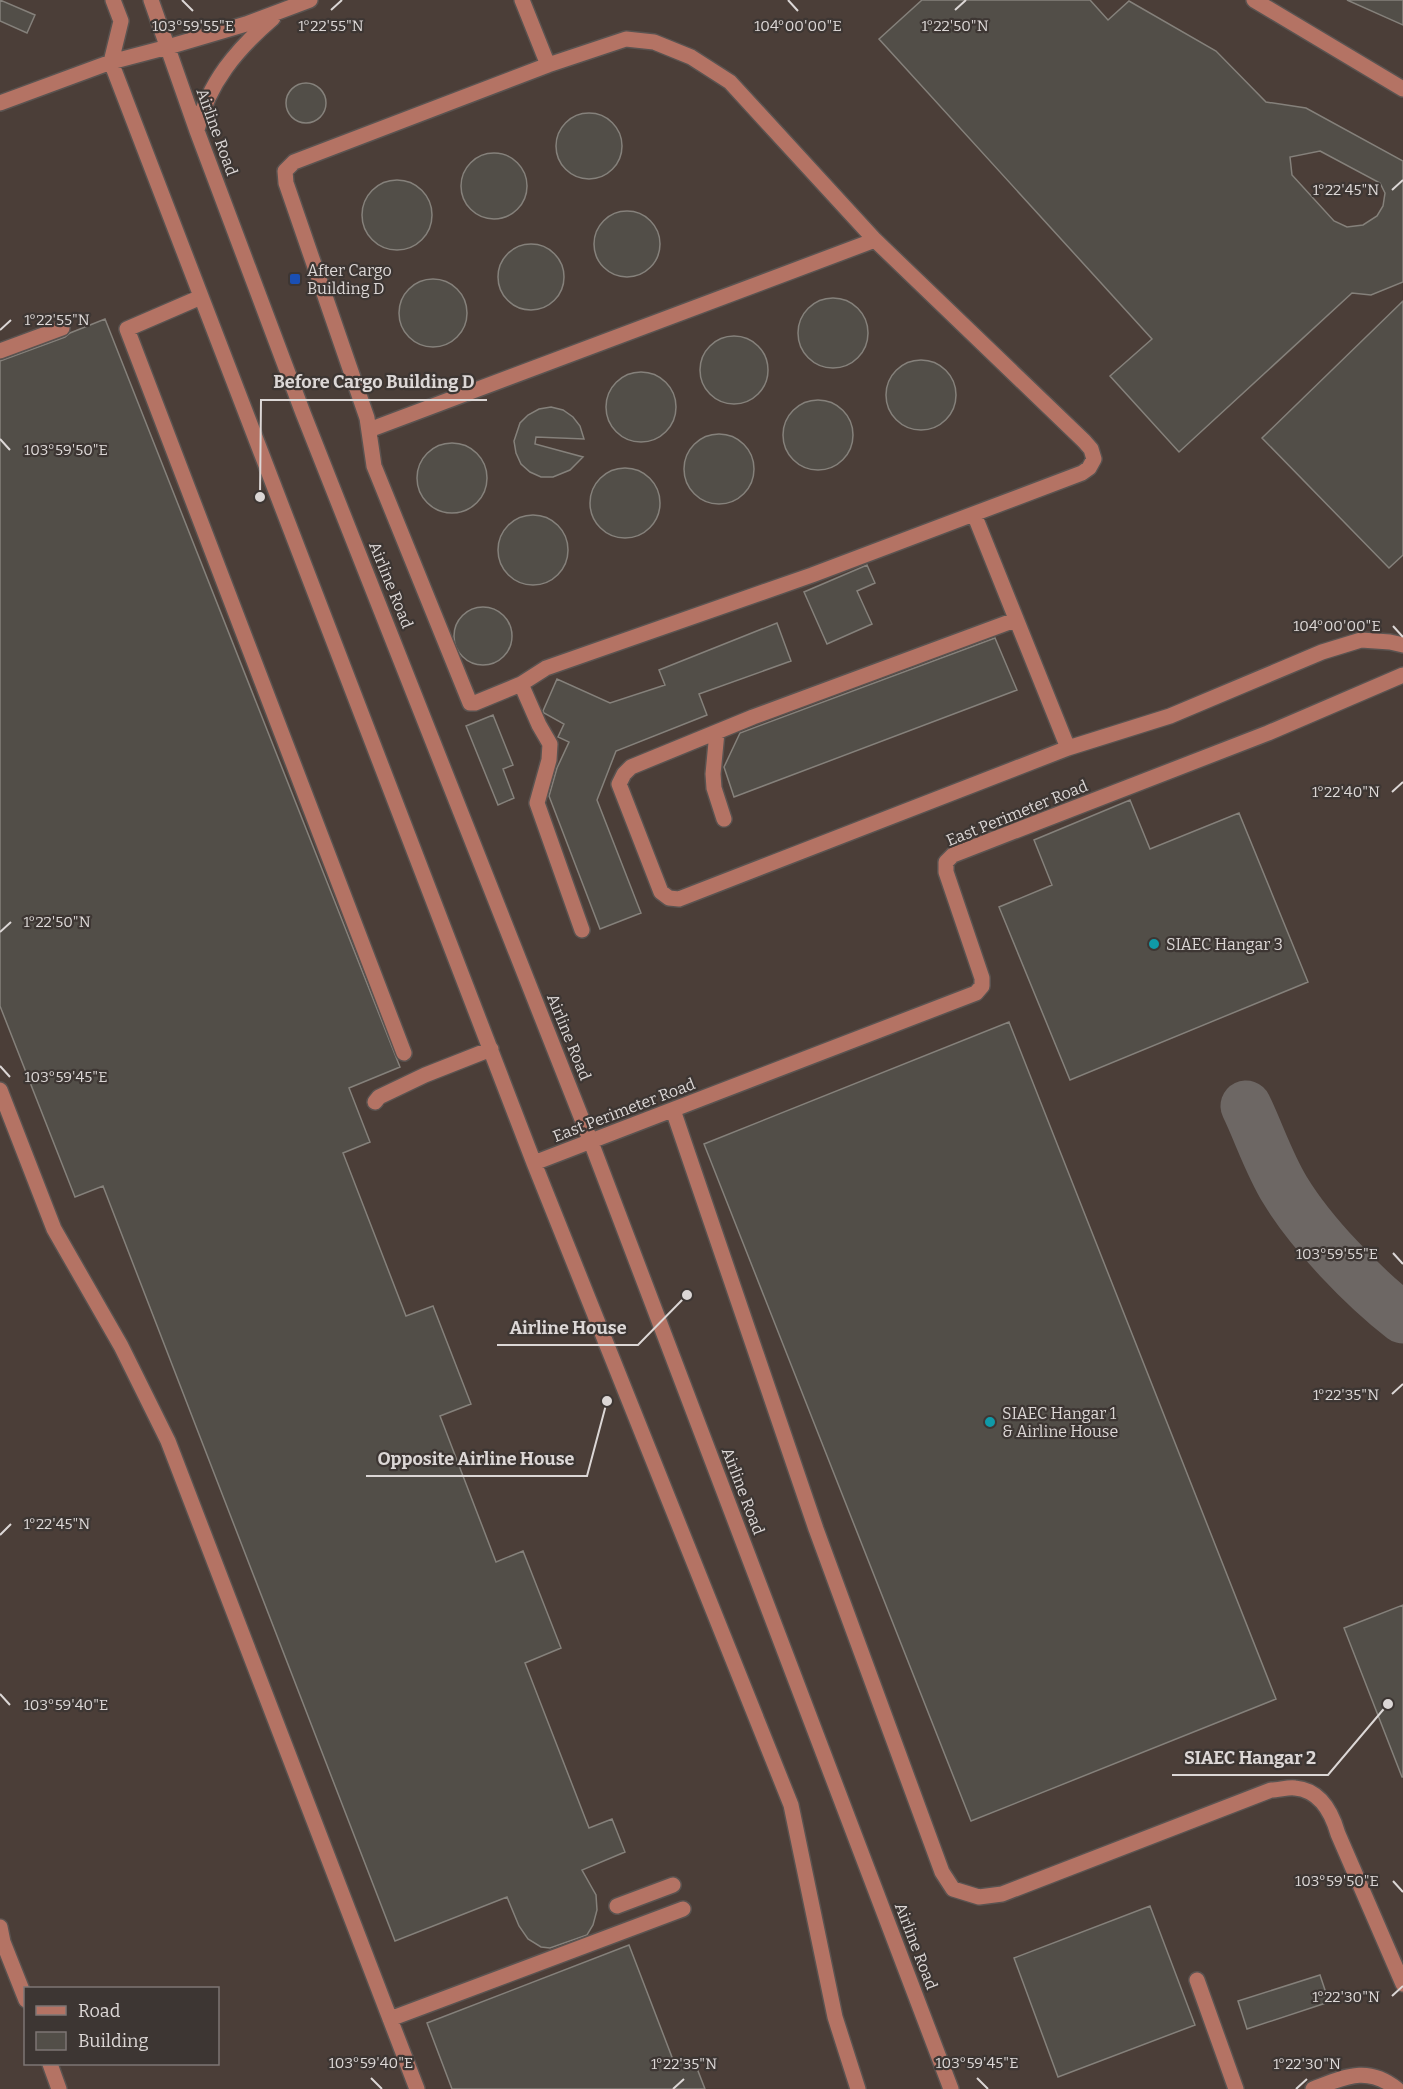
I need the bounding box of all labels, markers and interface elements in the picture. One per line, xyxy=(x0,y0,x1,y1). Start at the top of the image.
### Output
text: 103°59'55"E xyxy=(152,17,234,35)
text: 1°22'55"N xyxy=(298,17,364,35)
text: 104°00'00"E xyxy=(754,17,842,35)
text: 1°22'50"N xyxy=(921,17,989,35)
street label: Airline Road xyxy=(192,86,242,179)
text: 1°22'45"N xyxy=(1313,181,1379,199)
place label: After Cargo Building D xyxy=(307,261,392,298)
marker: After Cargo Building D xyxy=(288,272,302,286)
text: 1°22'55"N xyxy=(24,311,90,329)
callout: Before Cargo Building D xyxy=(261,364,487,400)
text: Before Cargo Building D xyxy=(273,371,475,393)
text: 103°59'50"E xyxy=(24,441,108,459)
street label: Airline Road xyxy=(365,539,417,632)
text: 104°00'00"E xyxy=(1293,617,1381,635)
street label: East Perimeter Road xyxy=(943,776,1091,850)
text: 1°22'40"N xyxy=(1312,783,1380,801)
text: 1°22'50"N xyxy=(23,913,91,931)
place label: SIAEC Hangar 3 xyxy=(1166,935,1283,954)
marker: SIAEC Hangar 3 xyxy=(1147,937,1161,951)
street label: Airline Road xyxy=(543,991,595,1084)
text: 103°59'45"E xyxy=(25,1068,107,1086)
street label: East Perimeter Road xyxy=(550,1074,698,1146)
text: 103°59'55"E xyxy=(1296,1245,1378,1263)
callout: Airline House xyxy=(497,1309,638,1345)
text: Airline House xyxy=(509,1317,627,1339)
text: 1°22'35"N xyxy=(1313,1386,1379,1404)
place label: SIAEC Hangar 1 & Airline House xyxy=(1002,1404,1118,1441)
marker: SIAEC Hangar 1 & Airline House xyxy=(983,1415,997,1429)
callout: Opposite Airline House xyxy=(366,1440,587,1476)
street label: Airline Road xyxy=(718,1445,768,1538)
text: Opposite Airline House xyxy=(378,1448,575,1470)
text: 1°22'45"N xyxy=(24,1515,90,1533)
text: 103°59'40"E xyxy=(24,1696,108,1714)
callout: SIAEC Hangar 2 xyxy=(1172,1739,1328,1775)
text: SIAEC Hangar 2 xyxy=(1184,1747,1316,1769)
text: 103°59'50"E xyxy=(1295,1872,1379,1890)
street label: Airline Road xyxy=(891,1900,941,1993)
legend xyxy=(24,1987,219,2065)
text: 1°22'30"N xyxy=(1312,1988,1380,2006)
text: Road xyxy=(78,2000,121,2022)
text: Building xyxy=(78,2030,149,2052)
text: 103°59'40"E xyxy=(329,2054,413,2072)
text: 103°59'45"E xyxy=(936,2054,1018,2072)
text: 1°22'35"N xyxy=(651,2055,717,2073)
text: 1°22'30"N xyxy=(1273,2055,1341,2073)

